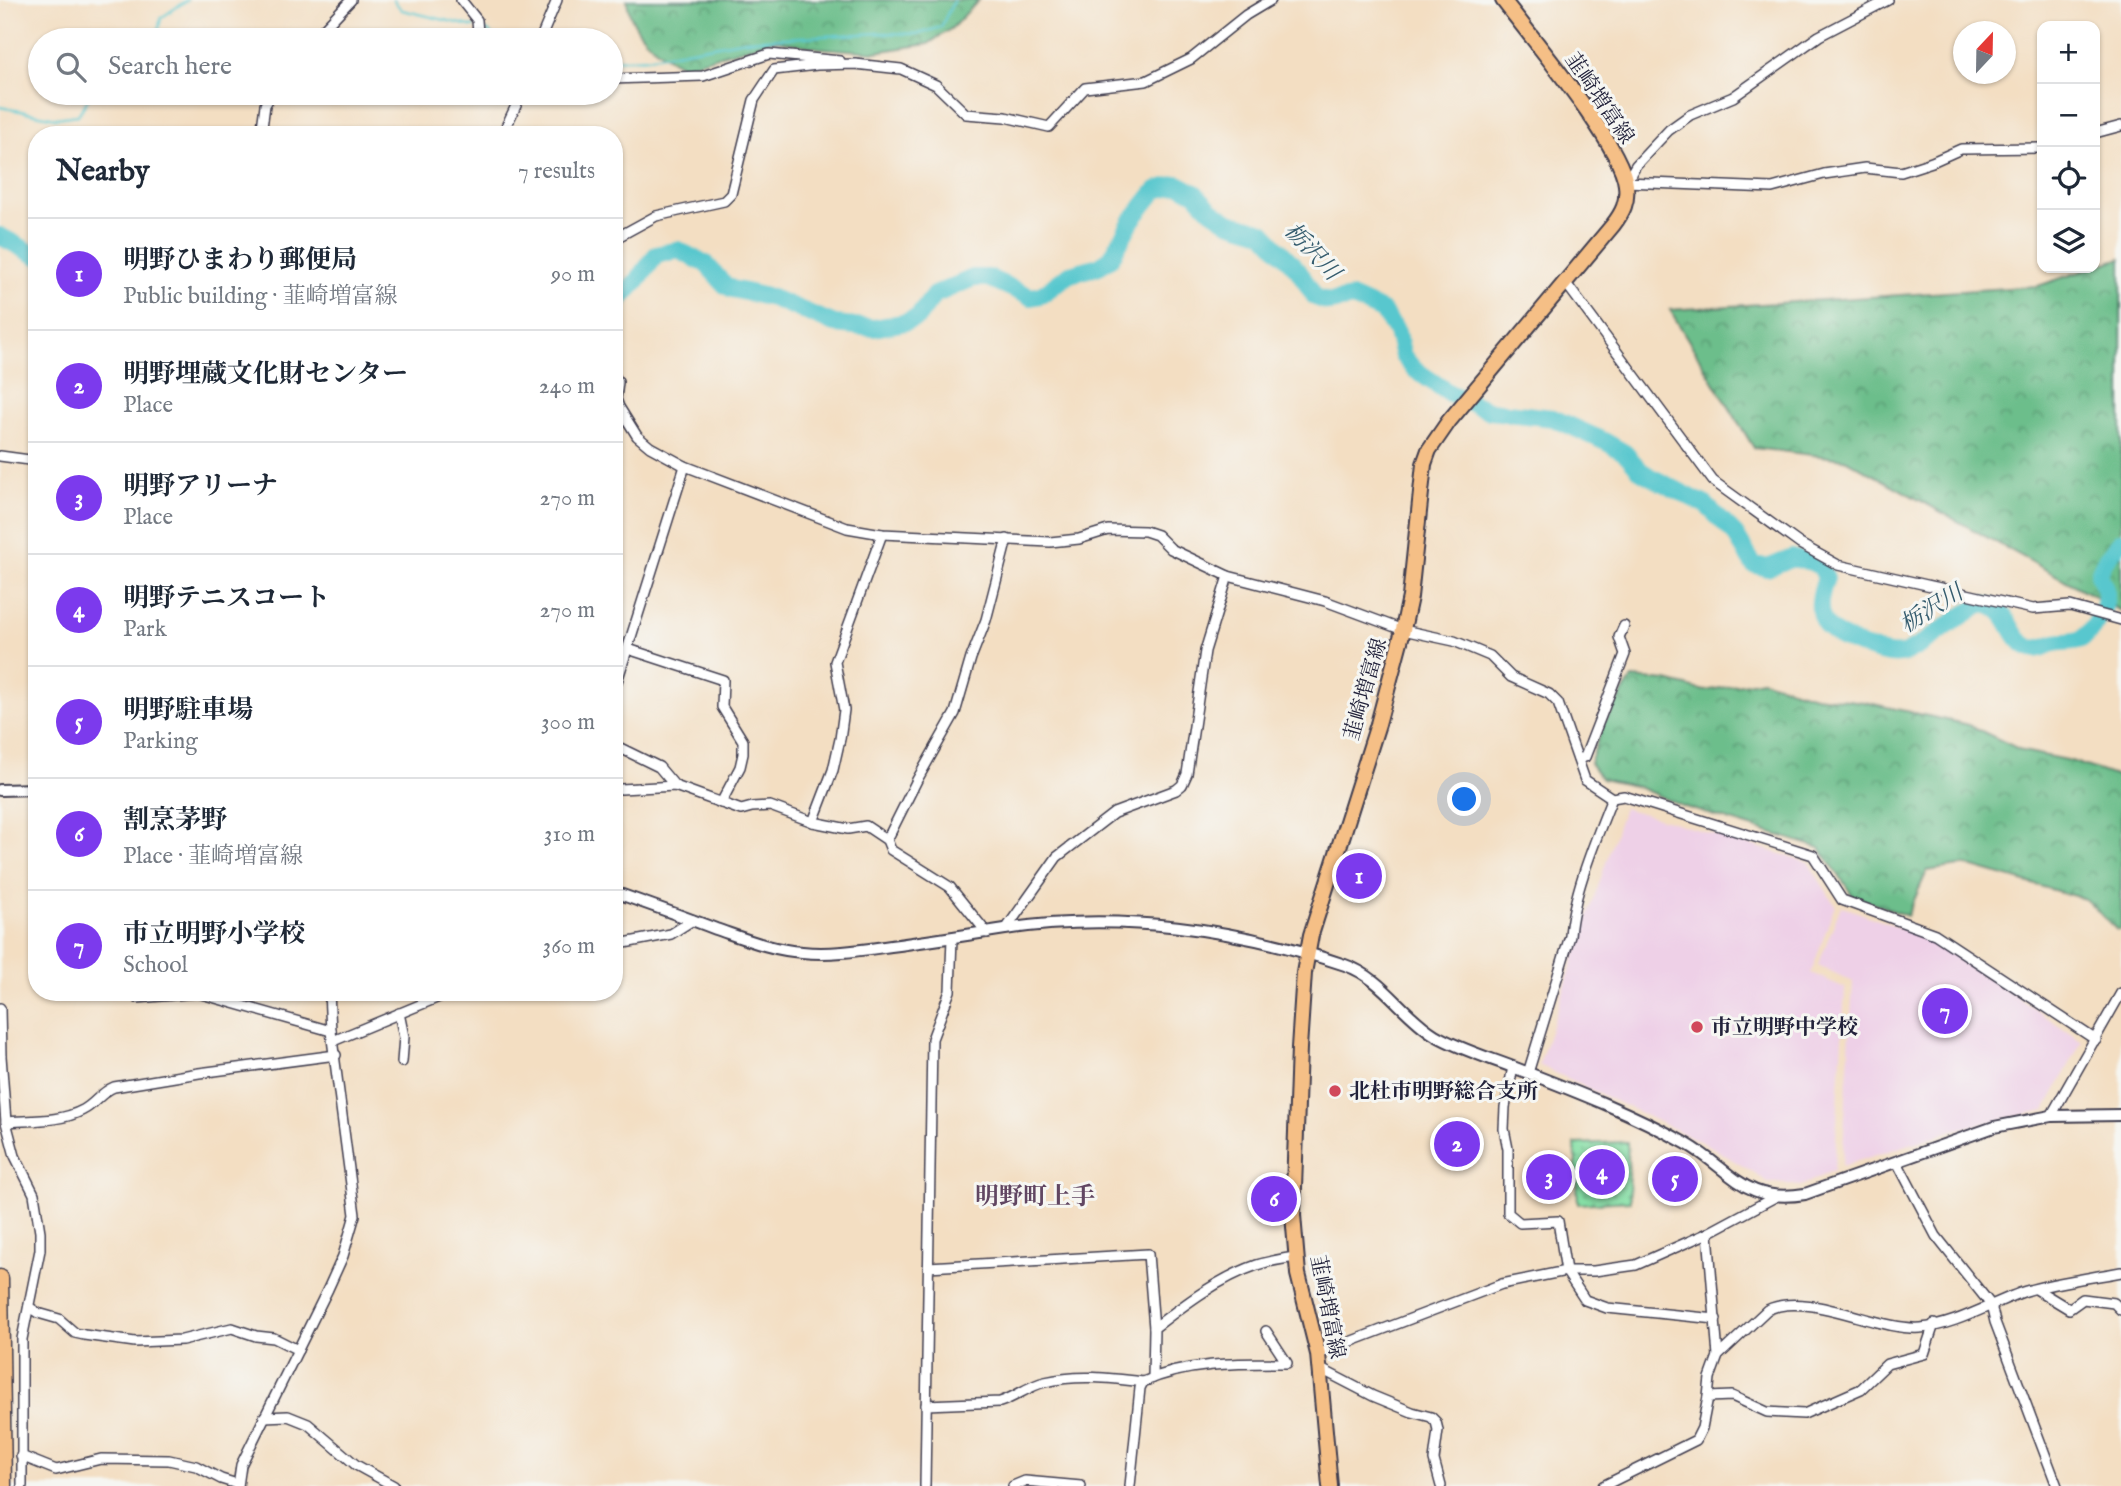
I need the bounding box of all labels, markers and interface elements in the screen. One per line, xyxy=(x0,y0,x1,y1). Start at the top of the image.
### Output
north arrow xyxy=(1953,21,2016,84)
map controls xyxy=(2037,21,2100,273)
button: + xyxy=(2037,21,2100,84)
search box xyxy=(28,28,623,105)
icon: search xyxy=(52,48,90,86)
street label: 韮崎増富線 xyxy=(1558,48,1639,150)
text: Search here xyxy=(108,50,232,83)
button: − xyxy=(2037,84,2100,147)
button: locate xyxy=(2037,147,2100,210)
text: Nearby xyxy=(56,153,149,191)
text: 7 results xyxy=(518,157,595,186)
button: layers xyxy=(2037,210,2100,273)
water label: 栃沢川 xyxy=(1278,217,1348,289)
text: 明野ひまわり郵便局 xyxy=(123,244,357,277)
text: 1 xyxy=(75,260,83,289)
text: 90 m xyxy=(551,260,595,289)
text: Public building · 韮崎増富線 xyxy=(123,282,397,311)
text: 明野埋蔵文化財センター xyxy=(123,358,408,391)
text: 2 xyxy=(74,372,84,401)
text: 240 m xyxy=(539,372,595,401)
text: Place xyxy=(123,391,173,420)
text: 明野アリーナ xyxy=(123,470,278,503)
text: 3 xyxy=(75,484,83,513)
text: 270 m xyxy=(540,484,595,513)
text: Place xyxy=(123,503,173,532)
water label: 栃沢川 xyxy=(1895,577,1971,640)
text: 明野テニスコート xyxy=(123,582,330,615)
text: 4 xyxy=(73,596,85,625)
text: 270 m xyxy=(540,596,595,625)
text: Park xyxy=(123,615,167,644)
street label: 韮崎増富線 xyxy=(1339,635,1394,744)
text: 明野駐車場 xyxy=(123,694,253,727)
text: 5 xyxy=(75,708,83,737)
text: 300 m xyxy=(541,708,595,737)
text: Parking xyxy=(123,727,198,756)
your location xyxy=(1447,782,1481,816)
text: 割烹茅野 xyxy=(123,804,227,837)
text: 6 xyxy=(74,820,84,849)
text: 310 m xyxy=(544,820,595,849)
text: Place · 韮崎増富線 xyxy=(123,842,303,871)
pin: 1 xyxy=(1336,850,1382,902)
text: 市立明野小学校 xyxy=(123,918,305,951)
text: 7 xyxy=(74,932,84,961)
text: 360 m xyxy=(543,932,595,961)
text: School xyxy=(123,951,188,980)
pin: 7 xyxy=(1922,985,1968,1037)
place label: 市立明野中学校 xyxy=(1711,1015,1858,1042)
marker: 市立明野中学校 xyxy=(1689,1019,1705,1035)
place label: 北杜市明野総合支所 xyxy=(1349,1079,1538,1106)
marker: 北杜市明野総合支所 xyxy=(1327,1083,1343,1099)
pin: 2 xyxy=(1434,1118,1480,1170)
pin: 4 xyxy=(1579,1146,1625,1198)
pin: 3 xyxy=(1526,1151,1572,1203)
pin: 5 xyxy=(1652,1153,1698,1205)
pin: 6 xyxy=(1251,1173,1297,1225)
district label: 明野町上手 xyxy=(975,1182,1095,1213)
street label: 韮崎増富線 xyxy=(1303,1253,1350,1361)

